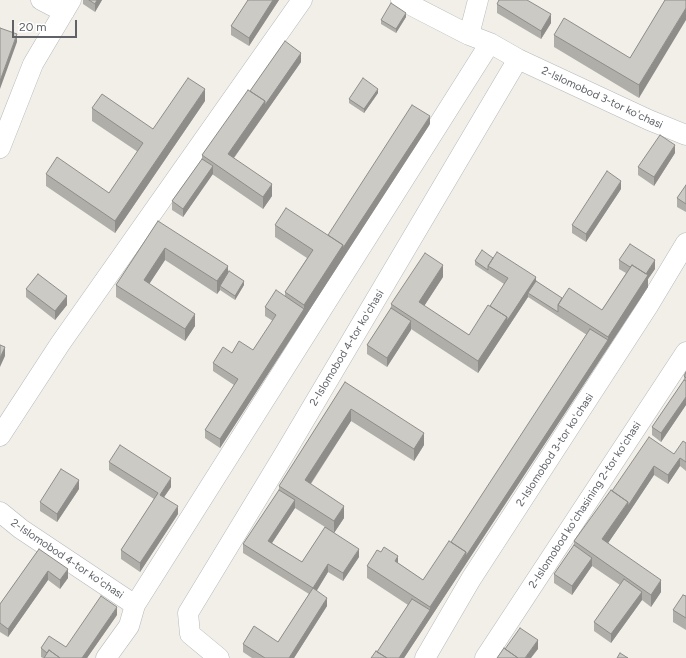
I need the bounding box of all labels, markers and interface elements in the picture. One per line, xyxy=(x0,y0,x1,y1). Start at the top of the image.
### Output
scale bar xyxy=(14,12,79,38)
text: 20 m xyxy=(19,20,47,34)
street label: 2-Islomobod 3-tor koʻchasi xyxy=(539,64,665,132)
street label: 2-Islomobod 4-tor koʻchasi xyxy=(307,288,387,408)
street label: 2-Islomobod 3-tor koʻchasi xyxy=(513,391,597,509)
street label: 2-Islomobod koʻchasining 2-tor koʻchasi xyxy=(526,419,644,591)
street label: 2-Islomobod 4-tor koʻchasi xyxy=(8,516,126,602)

